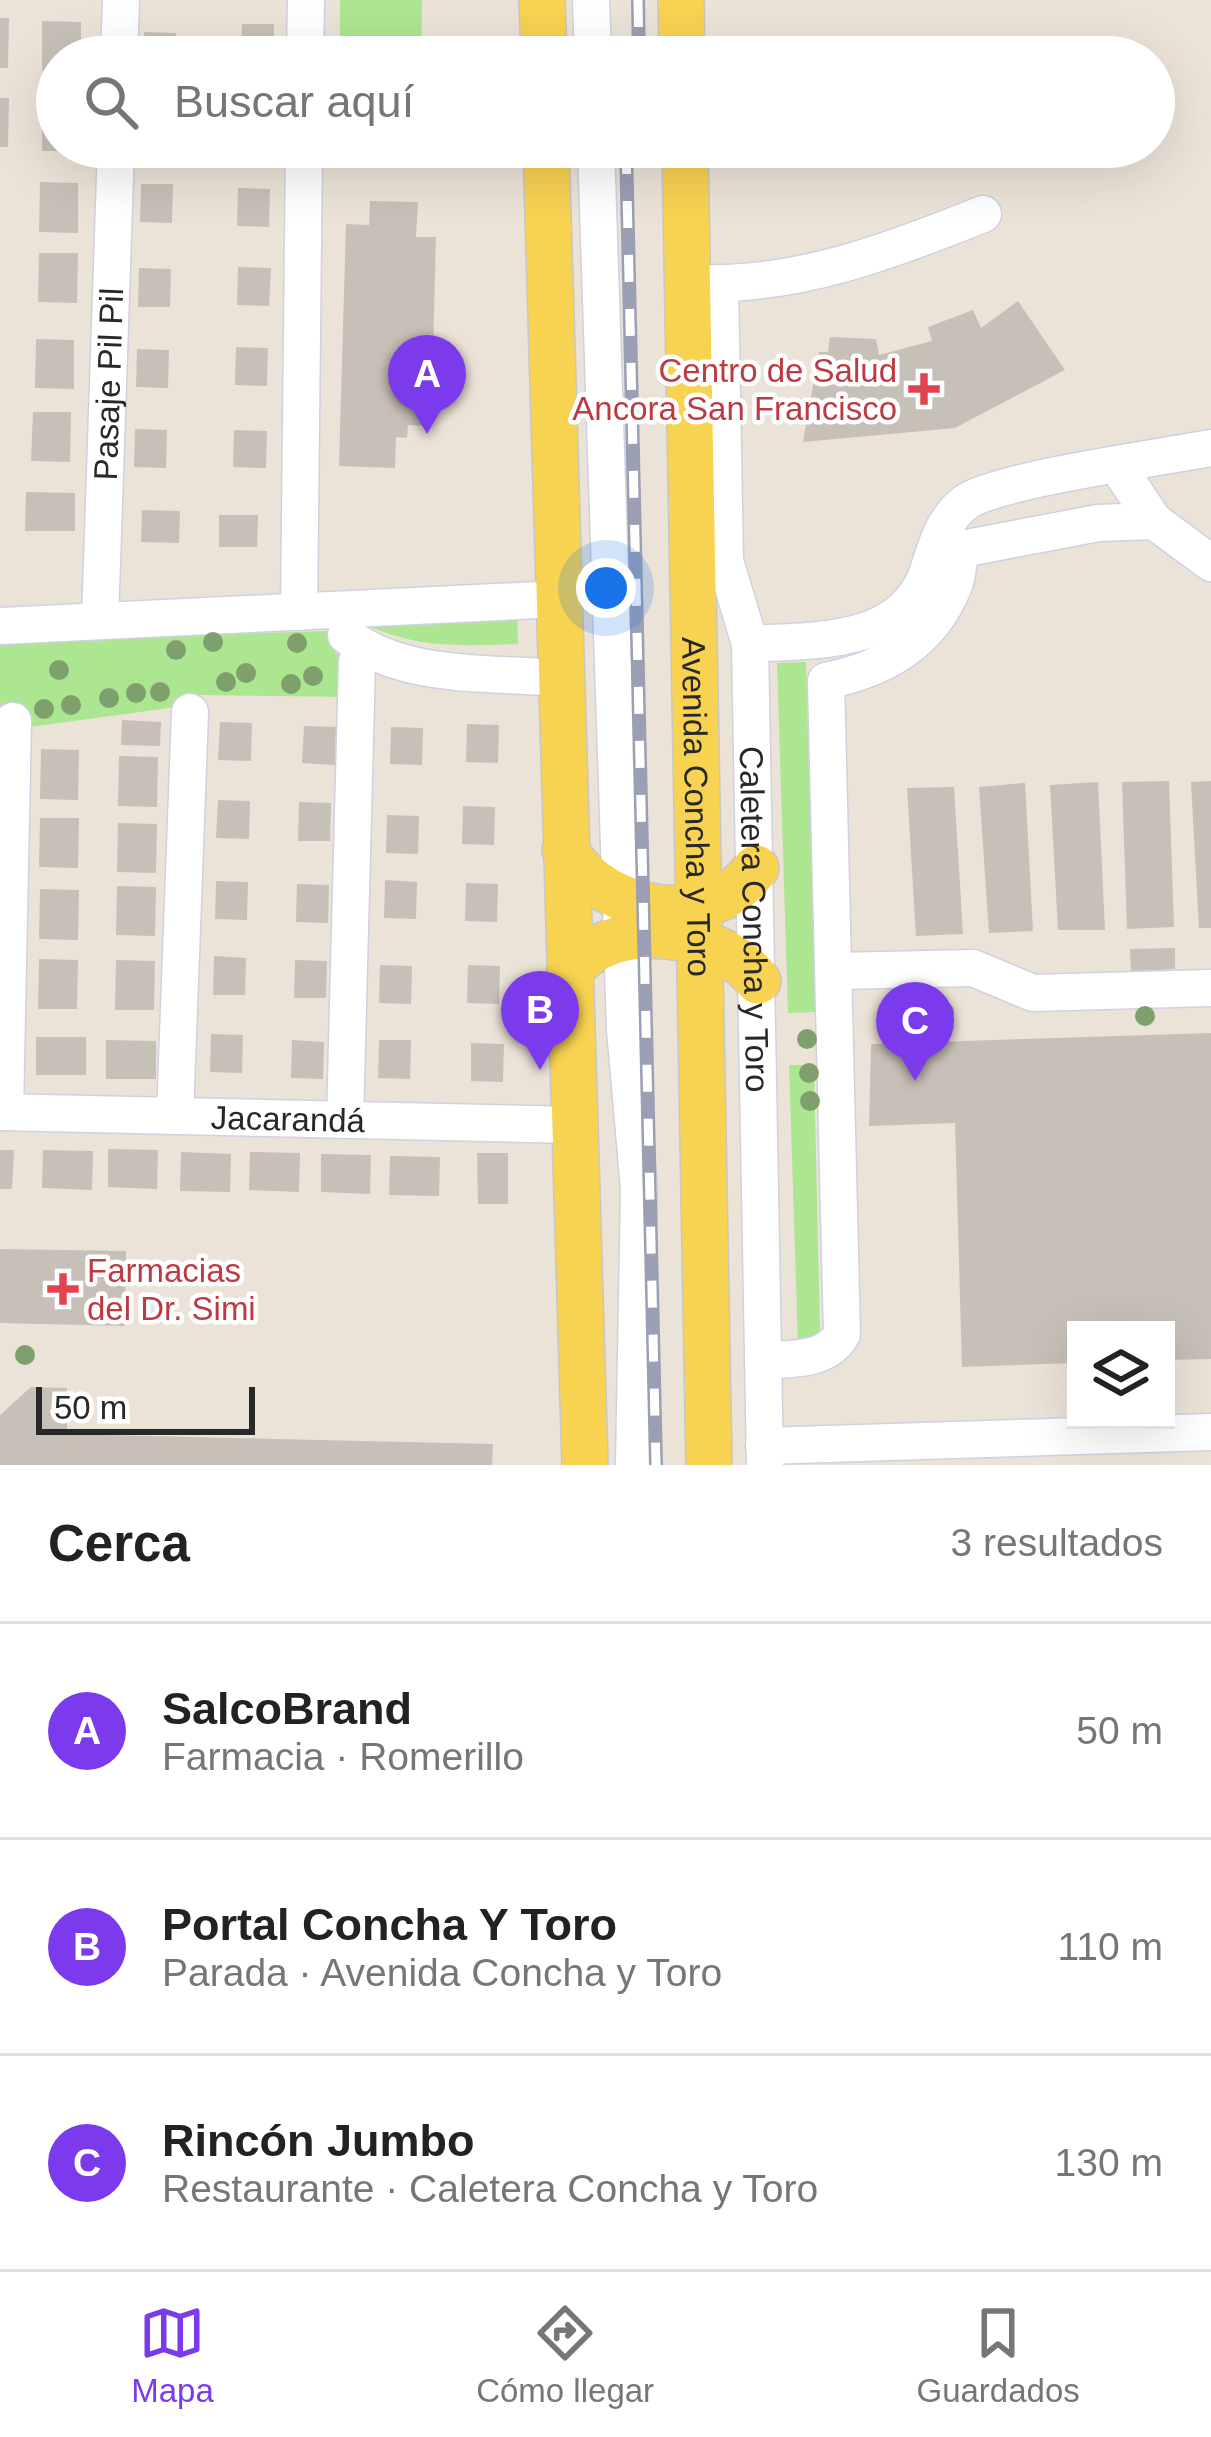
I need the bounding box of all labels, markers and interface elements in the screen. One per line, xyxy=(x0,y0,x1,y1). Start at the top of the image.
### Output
search box xyxy=(36,36,1175,168)
icon: search xyxy=(78,69,144,135)
text: Buscar aquí xyxy=(174,76,414,127)
street label: Pasaje Pil Pil xyxy=(87,287,130,481)
pin: A xyxy=(388,335,466,434)
place label: Centro de Salud Ancora San Francisco xyxy=(572,352,897,427)
marker: Centro de Salud Ancora San Francisco xyxy=(908,373,940,405)
your location xyxy=(576,558,636,618)
street label: Avenida Concha y Toro xyxy=(675,637,718,977)
street label: Caletera Concha y Toro xyxy=(733,746,776,1093)
pin: B xyxy=(501,971,579,1070)
pin: C xyxy=(876,982,954,1081)
street label: Jacarandá xyxy=(210,1099,366,1139)
place label: Farmacias del Dr. Simi xyxy=(87,1252,256,1327)
marker: Farmacias del Dr. Simi xyxy=(50,1276,76,1302)
map controls xyxy=(1067,1321,1175,1429)
button: layers xyxy=(1067,1321,1175,1429)
scale bar xyxy=(36,1381,255,1434)
text: 50 m xyxy=(54,1389,127,1426)
text: Cerca xyxy=(48,1515,190,1572)
text: 3 resultados xyxy=(951,1521,1163,1564)
text: SalcoBrand xyxy=(162,1683,412,1734)
text: A xyxy=(73,1709,101,1752)
text: 50 m xyxy=(1076,1709,1163,1752)
text: Farmacia · Romerillo xyxy=(162,1735,524,1778)
text: Portal Concha Y Toro xyxy=(162,1899,617,1950)
text: B xyxy=(73,1925,101,1968)
text: 110 m xyxy=(1058,1925,1163,1968)
text: Parada · Avenida Concha y Toro xyxy=(162,1951,722,1994)
text: Rincón Jumbo xyxy=(162,2115,475,2166)
text: C xyxy=(73,2141,101,2184)
text: 130 m xyxy=(1055,2141,1163,2184)
text: Restaurante · Caletera Concha y Toro xyxy=(162,2167,818,2210)
tab: Mapa xyxy=(131,2300,214,2410)
tab: Cómo llegar xyxy=(476,2300,654,2410)
tab: Guardados xyxy=(917,2300,1080,2410)

